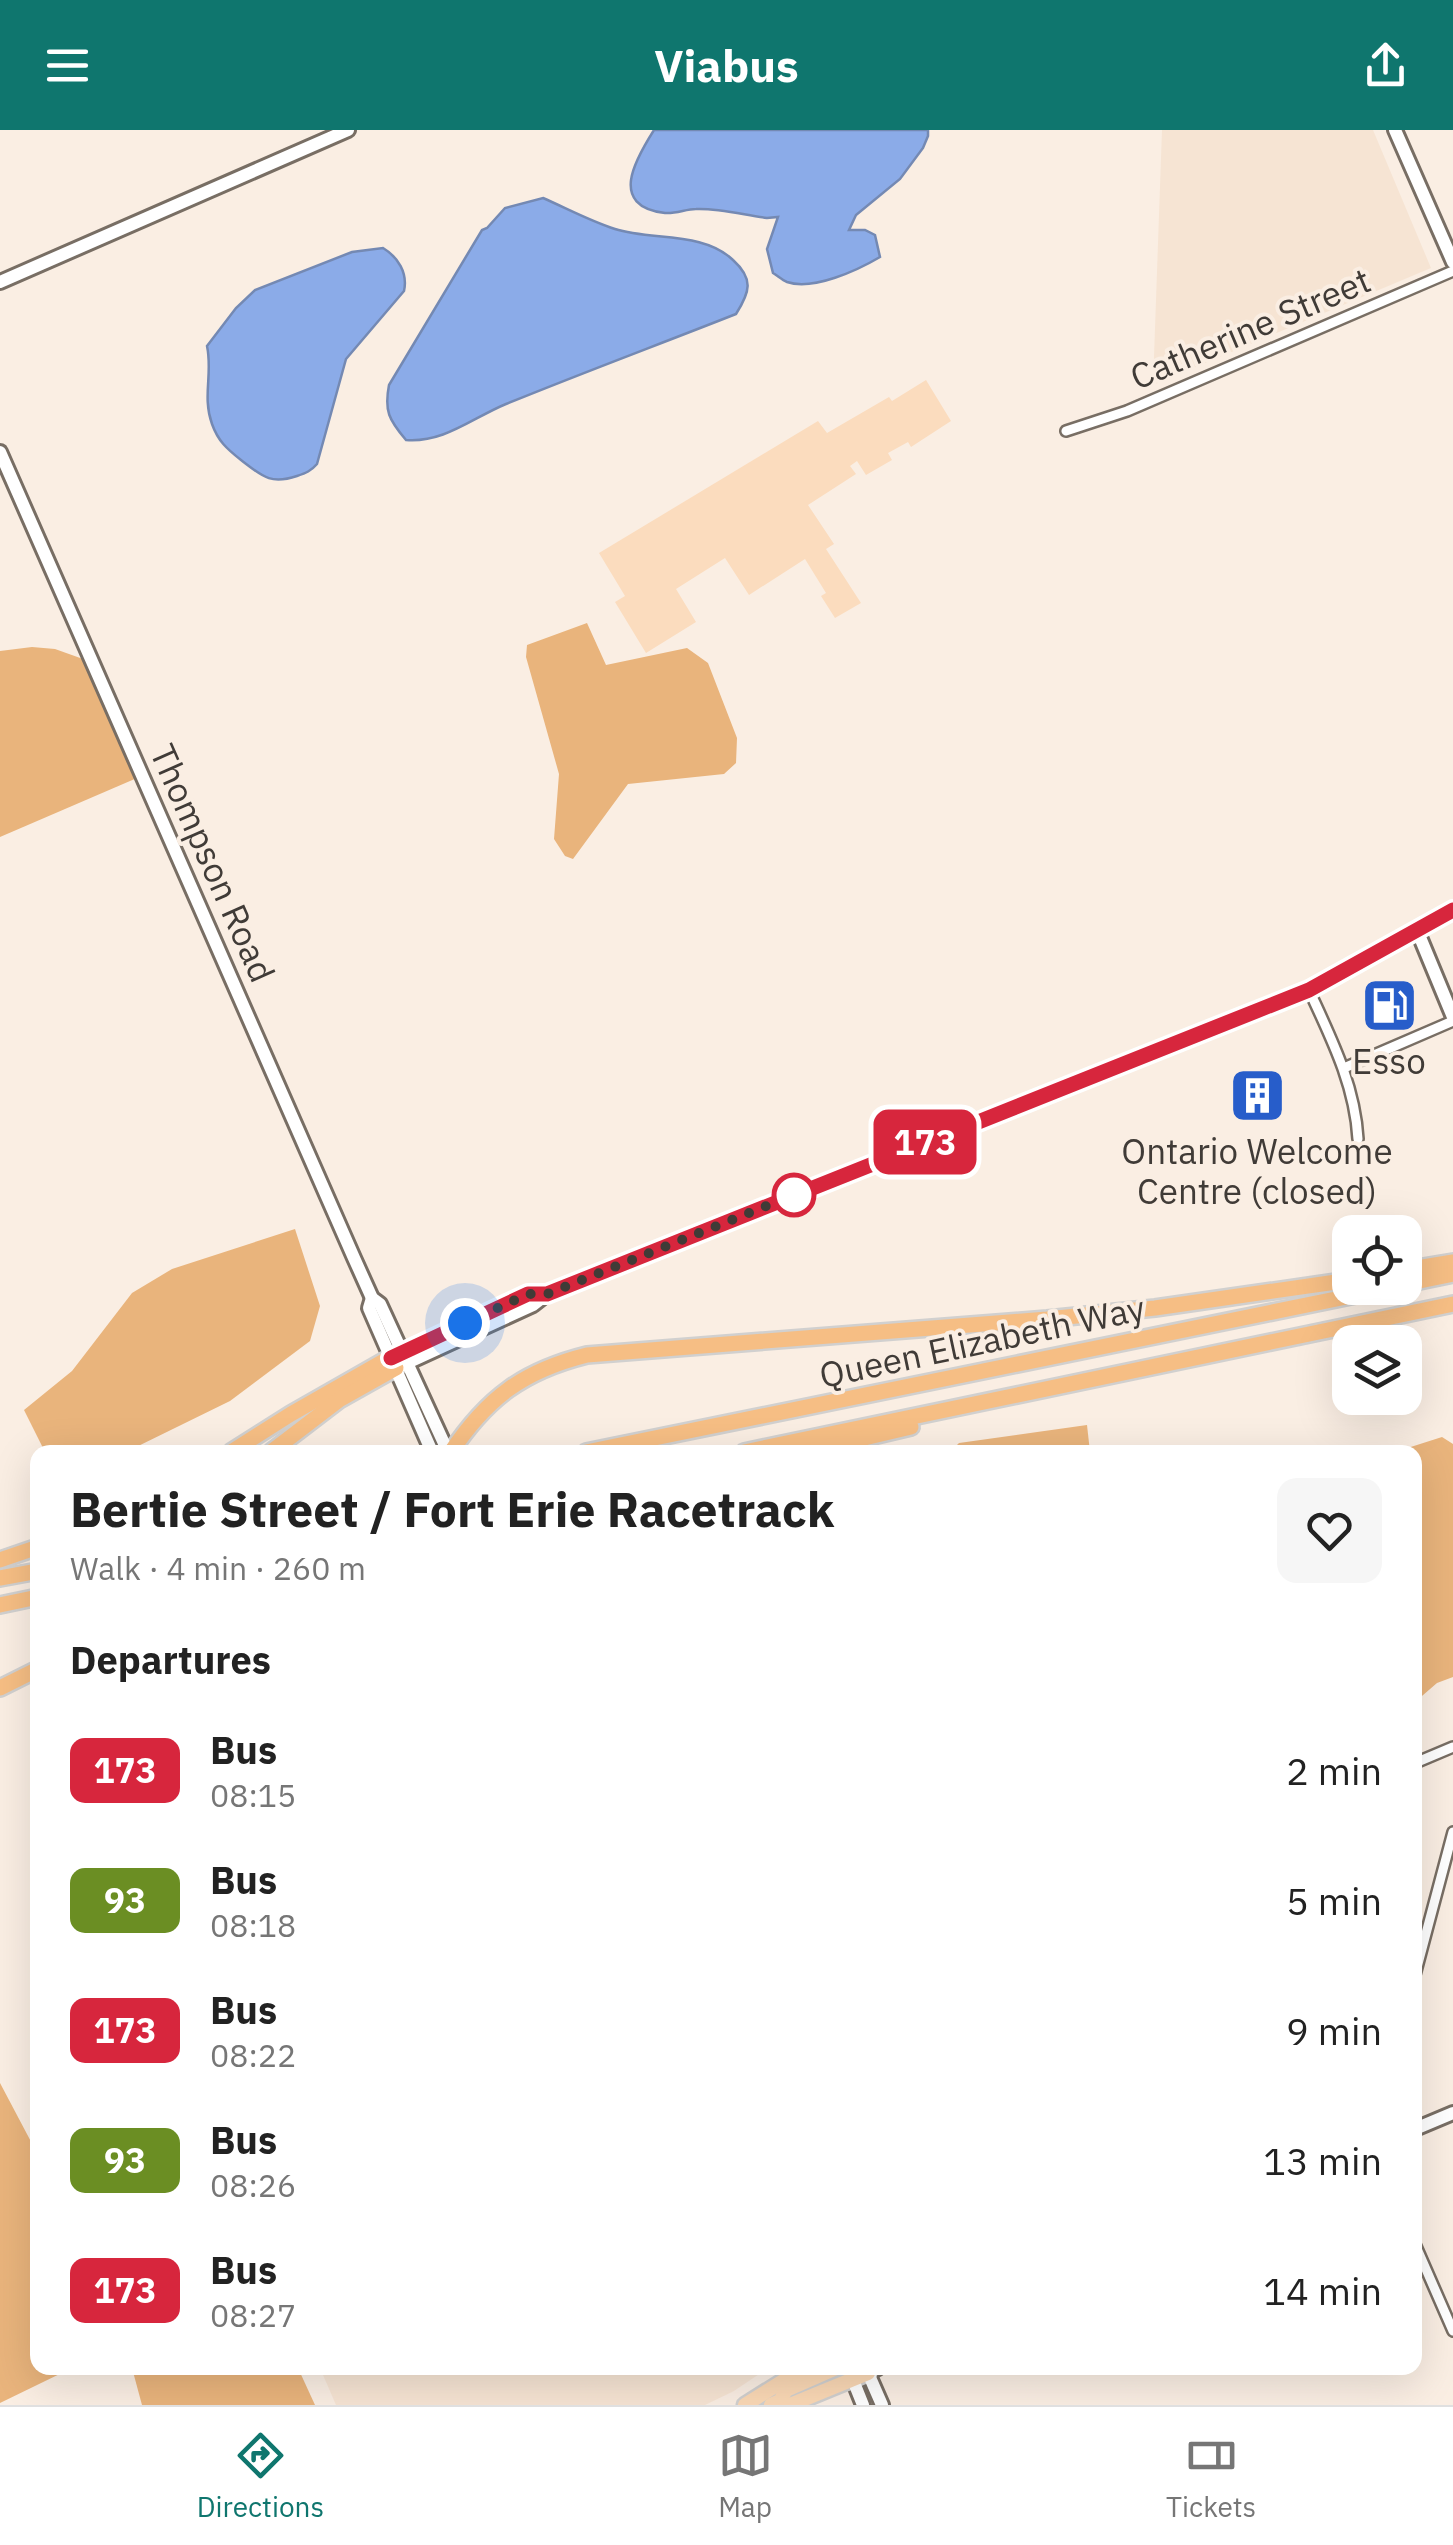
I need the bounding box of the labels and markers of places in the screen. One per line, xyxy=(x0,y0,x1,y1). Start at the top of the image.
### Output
fuel station icon: Esso xyxy=(1359,975,1419,1035)
place label: Esso xyxy=(1352,1038,1426,1084)
building icon: Ontario Welcome Centre (closed) xyxy=(1227,1065,1287,1125)
place label: Ontario Welcome Centre (closed) xyxy=(1121,1128,1393,1214)
unlabelled marker xyxy=(773,1174,815,1216)

